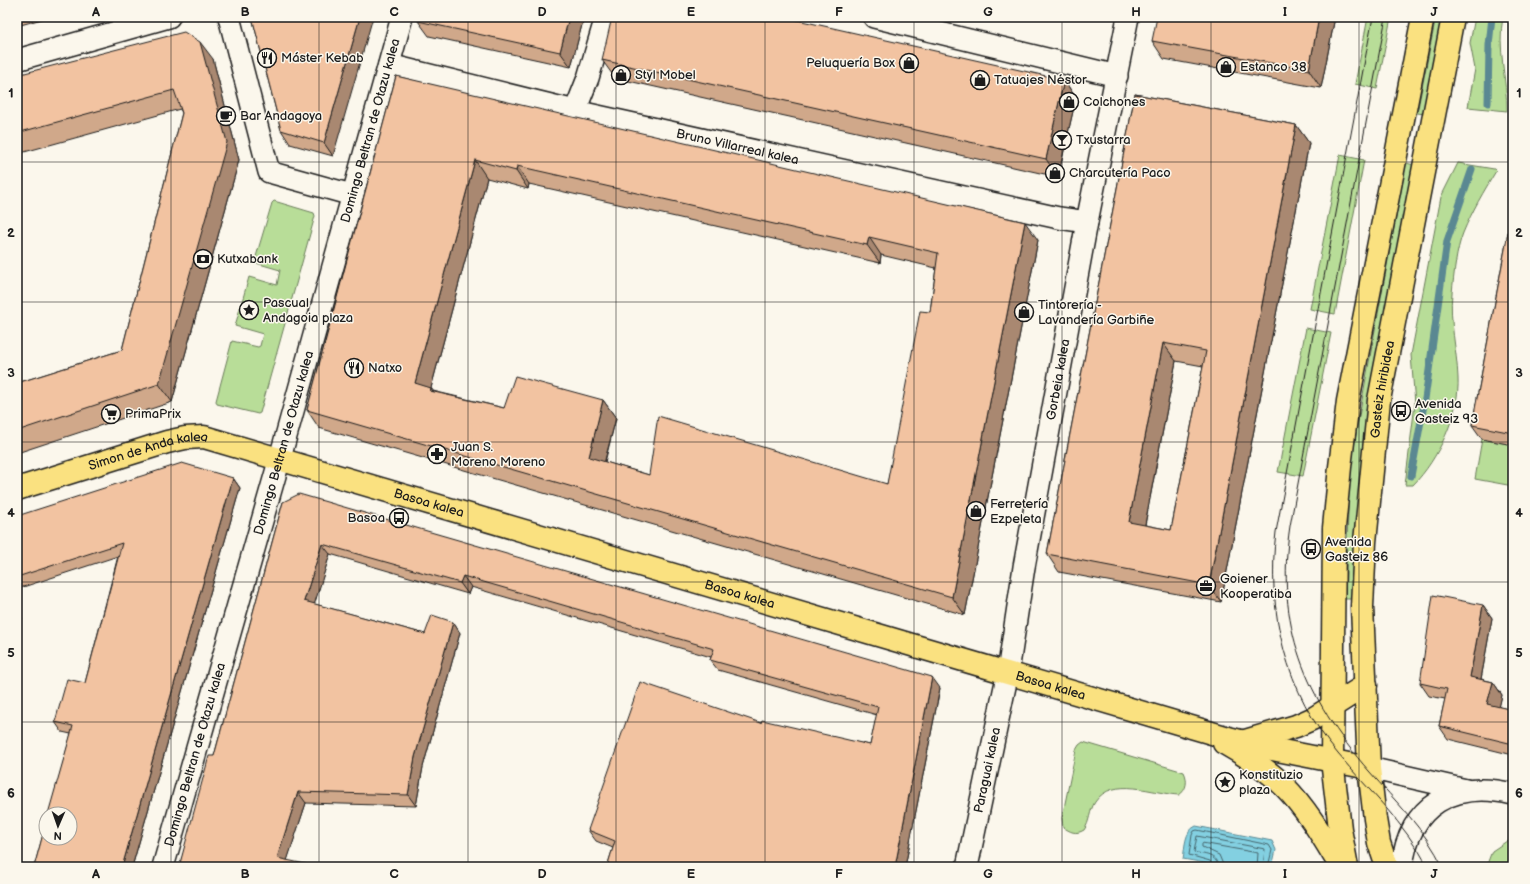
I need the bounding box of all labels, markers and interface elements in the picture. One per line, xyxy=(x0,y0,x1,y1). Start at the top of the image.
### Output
text: A xyxy=(91,4,100,20)
text: B xyxy=(240,4,250,20)
text: C xyxy=(389,4,399,20)
text: D xyxy=(537,4,547,20)
text: E xyxy=(687,4,696,20)
text: F xyxy=(835,4,843,20)
text: G xyxy=(983,4,993,20)
text: H xyxy=(1131,4,1141,20)
text: I xyxy=(1283,4,1287,20)
text: J xyxy=(1430,4,1438,20)
street label: Domingo Beltran de Otazu kalea xyxy=(337,37,404,225)
restaurant icon: Máster Kebab xyxy=(256,47,278,69)
place label: Máster Kebab xyxy=(281,50,363,66)
shop icon: Peluquería Box xyxy=(898,52,920,74)
place label: Peluquería Box xyxy=(806,55,895,71)
shop icon: Estanco 38 xyxy=(1215,56,1237,78)
place label: Estanco 38 xyxy=(1240,59,1307,75)
shop icon: Styl Mobel xyxy=(610,64,632,86)
place label: Styl Mobel xyxy=(635,67,696,83)
shop icon: Tatuajes Néstor xyxy=(969,69,991,91)
place label: Tatuajes Néstor xyxy=(994,72,1087,88)
text: 1 xyxy=(8,85,14,101)
text: 1 xyxy=(1516,85,1522,101)
shop icon: Colchones xyxy=(1058,91,1080,113)
place label: Colchones xyxy=(1083,94,1146,110)
cafe icon: Bar Andagoya xyxy=(215,105,237,127)
place label: Bar Andagoya xyxy=(240,108,322,124)
street label: Bruno Villarreal kalea xyxy=(675,126,800,168)
bar icon: Txustarra xyxy=(1051,129,1073,151)
place label: Txustarra xyxy=(1076,132,1131,148)
shop icon: Charcutería Paco xyxy=(1044,162,1066,184)
place label: Charcutería Paco xyxy=(1069,165,1171,181)
text: 2 xyxy=(7,225,15,241)
text: 2 xyxy=(1515,225,1523,241)
bank icon: Kutxabank xyxy=(192,248,214,270)
place label: Kutxabank xyxy=(217,251,278,267)
place label: Pascual Andagoia plaza xyxy=(263,295,353,326)
place label: Tintorería - Lavandería Garbiñe xyxy=(1038,297,1155,328)
place icon: Pascual Andagoia plaza xyxy=(238,299,260,321)
shop icon: Tintorería - Lavandería Garbiñe xyxy=(1013,301,1035,323)
street label: Gorbeia kalea xyxy=(1043,338,1073,421)
street label: Gasteiz hiribidea xyxy=(1367,339,1398,439)
street label: Domingo Beltran de Otazu kalea xyxy=(250,349,317,537)
restaurant icon: Natxo xyxy=(343,357,365,379)
place label: Natxo xyxy=(368,360,402,376)
text: 3 xyxy=(7,365,15,381)
text: 3 xyxy=(1515,365,1523,381)
place label: Avenida Gasteiz 93 xyxy=(1415,396,1478,427)
bus stop icon: Avenida Gasteiz 93 xyxy=(1390,400,1412,422)
supermarket icon: PrimaPrix xyxy=(100,403,122,425)
place label: PrimaPrix xyxy=(125,406,181,422)
street label: Simon de Anda kalea xyxy=(86,428,210,474)
place label: Juan S. Moreno Moreno xyxy=(451,439,545,470)
pharmacy icon: Juan S. Moreno Moreno xyxy=(426,443,448,465)
street label: Basoa kalea xyxy=(392,485,466,521)
place label: Ferretería Ezpeleta xyxy=(990,496,1048,527)
shop icon: Ferretería Ezpeleta xyxy=(965,500,987,522)
text: 4 xyxy=(7,505,15,521)
text: 4 xyxy=(1515,505,1523,521)
bus stop icon: Basoa xyxy=(388,507,410,529)
place label: Basoa xyxy=(348,510,385,526)
place label: Avenida Gasteiz 86 xyxy=(1325,534,1388,565)
bus stop icon: Avenida Gasteiz 86 xyxy=(1300,538,1322,560)
place label: Goiener Kooperatiba xyxy=(1220,571,1292,602)
office icon: Goiener Kooperatiba xyxy=(1195,575,1217,597)
street label: Basoa kalea xyxy=(703,577,777,612)
text: 5 xyxy=(7,645,15,661)
text: 5 xyxy=(1515,645,1523,661)
street label: Domingo Beltran de Otazu kalea xyxy=(161,661,229,848)
street label: Basoa kalea xyxy=(1014,668,1088,704)
street label: Paraguai kalea xyxy=(971,726,1004,814)
place label: Konstituzio plaza xyxy=(1239,767,1303,798)
place icon: Konstituzio plaza xyxy=(1214,771,1236,793)
text: 6 xyxy=(7,785,15,801)
text: 6 xyxy=(1515,785,1523,801)
north arrow xyxy=(38,806,78,846)
text: N xyxy=(53,829,62,842)
text: A xyxy=(91,866,100,882)
text: B xyxy=(240,866,250,882)
text: C xyxy=(389,866,399,882)
text: D xyxy=(537,866,547,882)
text: E xyxy=(687,866,696,882)
text: F xyxy=(835,866,843,882)
text: G xyxy=(983,866,993,882)
text: H xyxy=(1131,866,1141,882)
text: I xyxy=(1283,866,1287,882)
text: J xyxy=(1430,866,1438,882)

